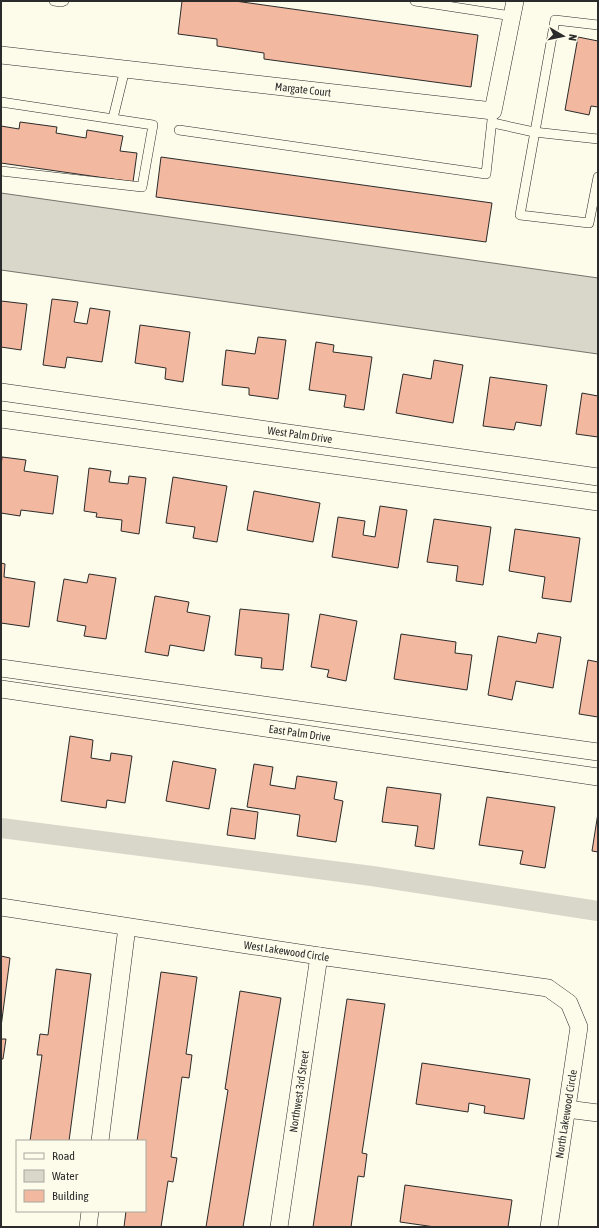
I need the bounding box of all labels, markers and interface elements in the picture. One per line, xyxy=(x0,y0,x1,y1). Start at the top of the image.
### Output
north arrow xyxy=(543,16,583,56)
text: N xyxy=(566,33,579,42)
street label: Margate Court xyxy=(274,80,332,99)
street label: West Palm Drive xyxy=(267,424,333,445)
street label: East Palm Drive xyxy=(268,723,332,744)
street label: West Lakewood Circle xyxy=(243,939,330,963)
street label: Northwest 3rd Street xyxy=(287,1050,311,1133)
street label: North Lakewood Circle xyxy=(553,1069,579,1159)
legend xyxy=(16,1140,146,1212)
text: Road xyxy=(52,1149,75,1163)
text: Water xyxy=(52,1169,79,1183)
text: Building xyxy=(52,1189,90,1203)

